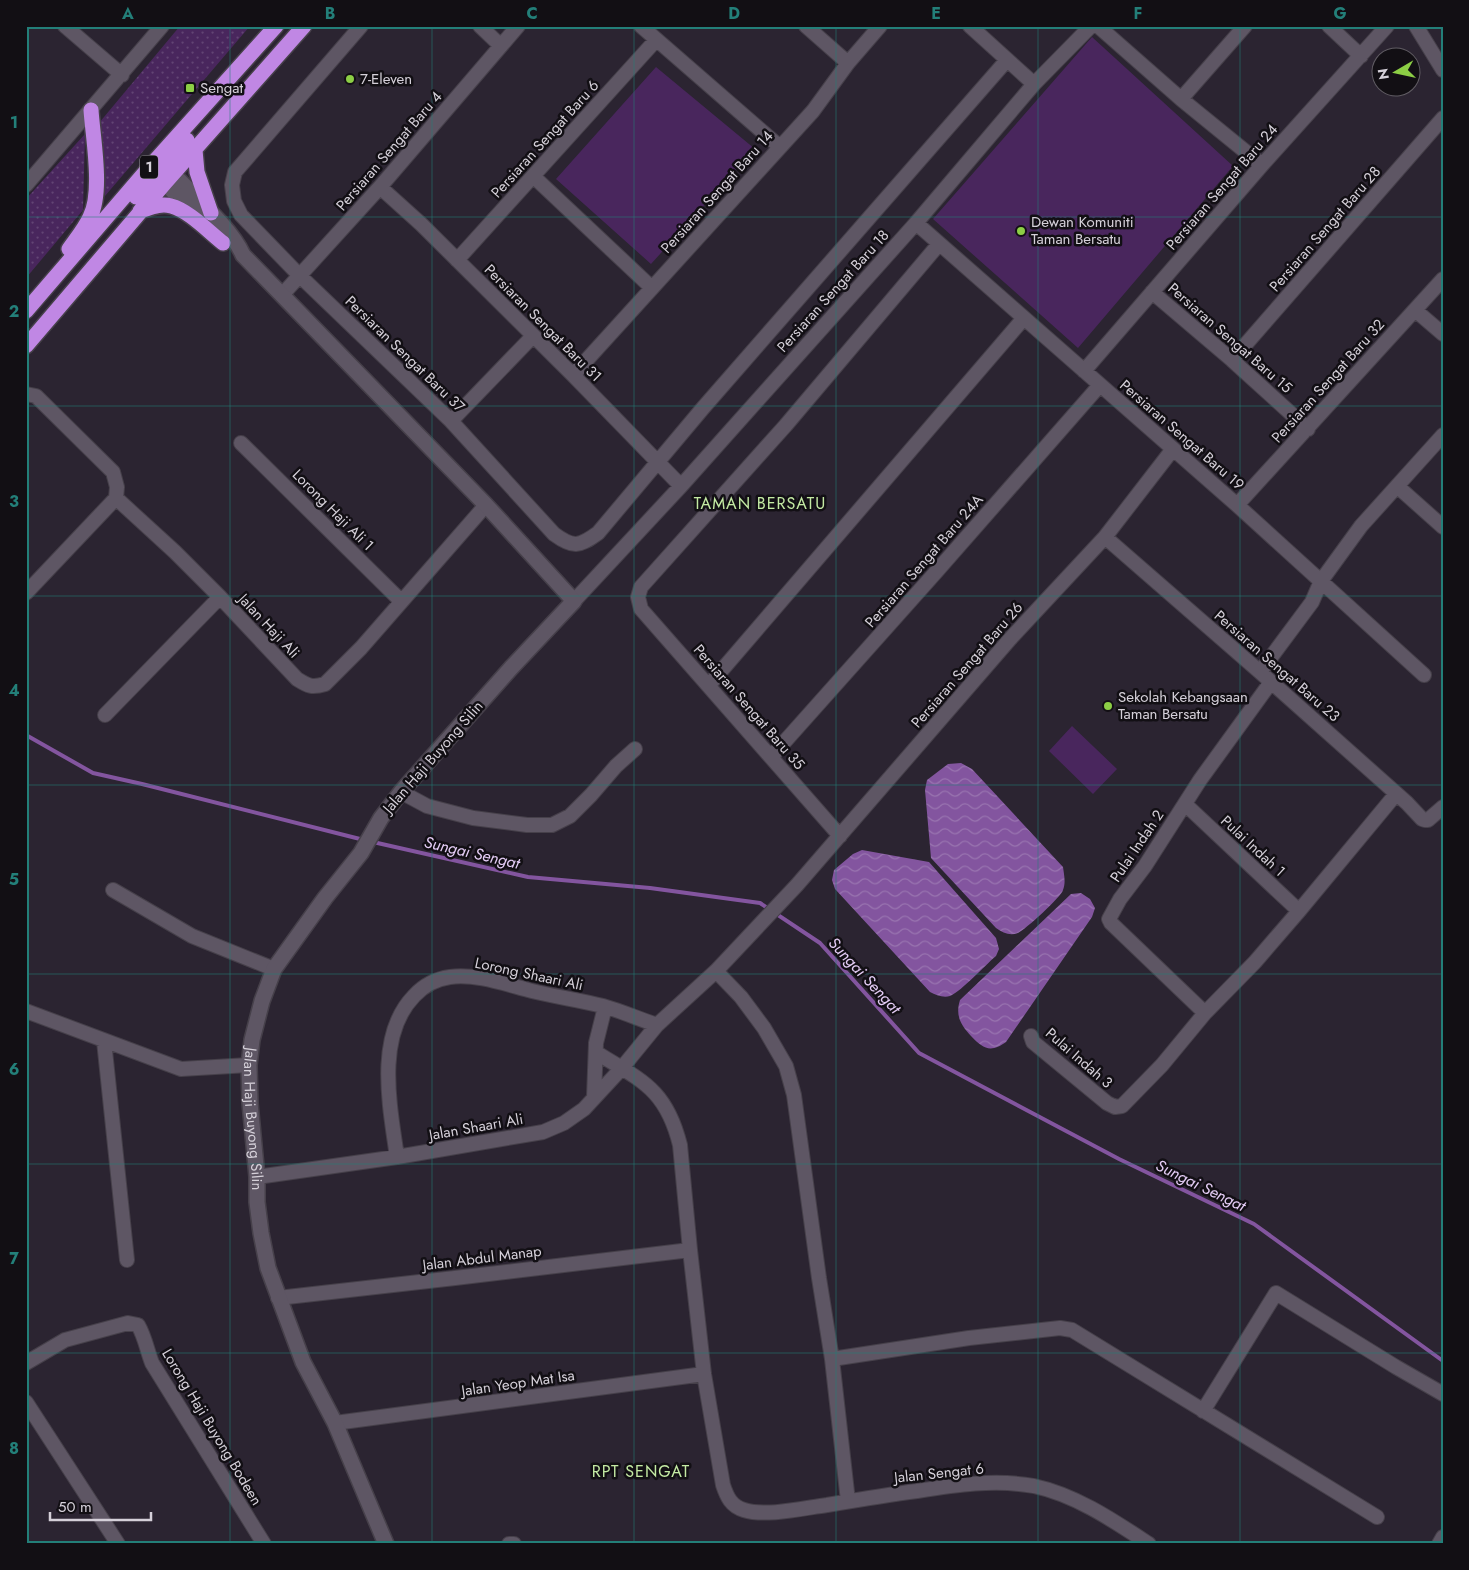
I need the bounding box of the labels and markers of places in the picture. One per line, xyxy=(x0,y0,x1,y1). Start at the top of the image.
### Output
place label: 7-Eleven xyxy=(360,68,412,90)
marker: 7-Eleven xyxy=(344,73,356,85)
place label: Sengat xyxy=(200,77,244,99)
marker: Sengat xyxy=(184,82,196,94)
place label: Dewan Komuniti Taman Bersatu xyxy=(1031,211,1134,250)
marker: Dewan Komuniti Taman Bersatu xyxy=(1015,225,1027,237)
place label: Sekolah Kebangsaan Taman Bersatu xyxy=(1118,686,1248,725)
marker: Sekolah Kebangsaan Taman Bersatu xyxy=(1102,700,1114,712)

